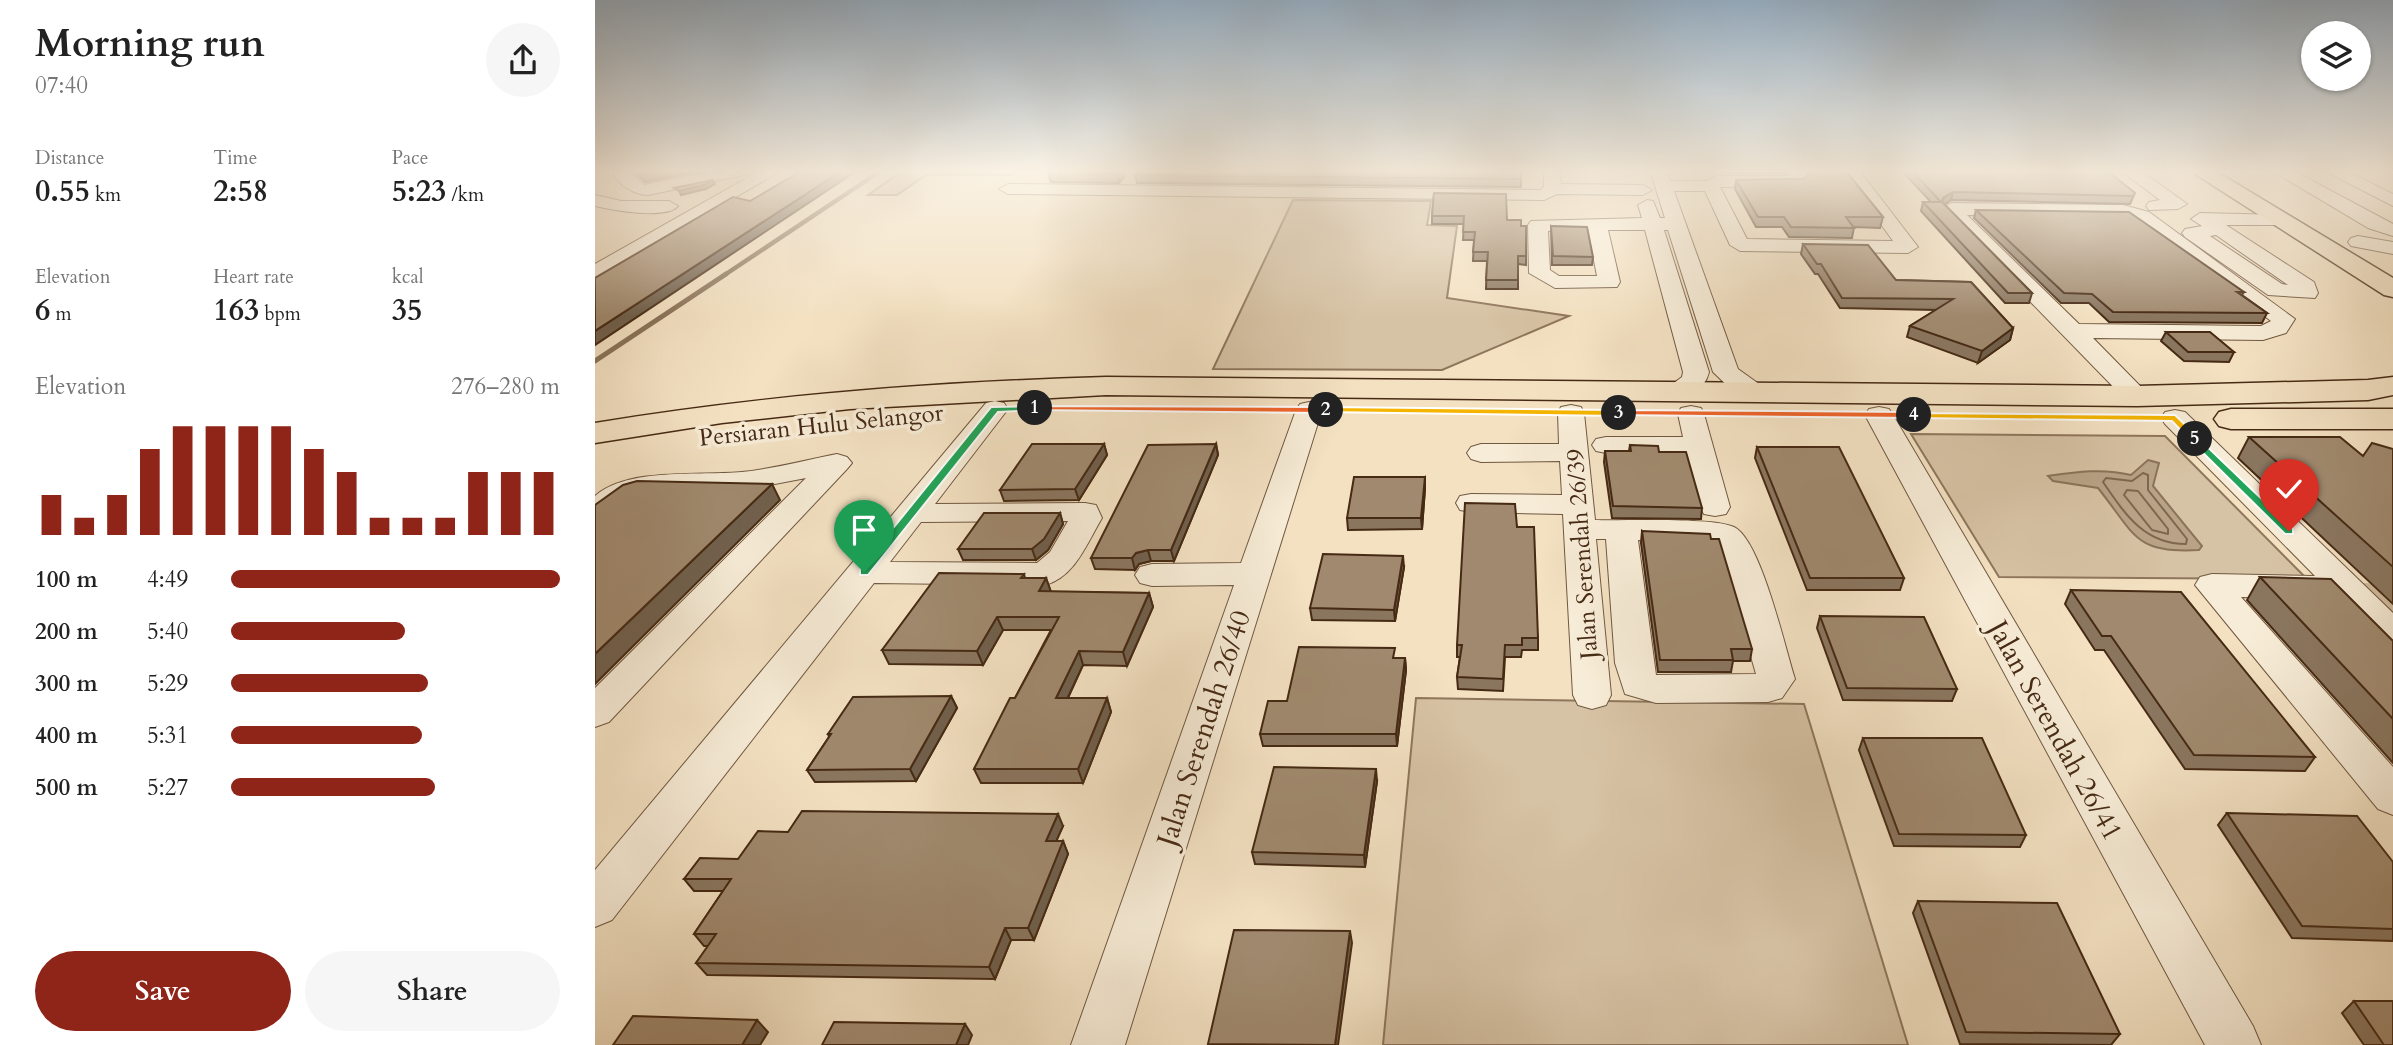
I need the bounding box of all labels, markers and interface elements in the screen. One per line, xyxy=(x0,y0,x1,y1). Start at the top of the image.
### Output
text: Morning run xyxy=(35,18,265,70)
map controls xyxy=(2301,21,2371,91)
button: layers xyxy=(2301,21,2371,91)
button: share xyxy=(486,23,560,97)
text: 07:40 xyxy=(35,70,88,101)
text: Distance xyxy=(35,145,104,171)
text: Time xyxy=(213,145,257,171)
text: Pace xyxy=(392,145,428,171)
text: 0.55 xyxy=(35,171,90,212)
text: 2:58 xyxy=(213,171,268,212)
text: 5:23 xyxy=(392,171,446,212)
text: km xyxy=(90,182,121,208)
text: /km xyxy=(446,182,484,208)
text: Elevation xyxy=(35,264,110,290)
text: Heart rate xyxy=(213,264,294,290)
text: kcal xyxy=(392,264,424,290)
text: 6 xyxy=(35,290,50,331)
text: 163 xyxy=(213,290,259,331)
text: 35 xyxy=(392,290,422,331)
text: m xyxy=(50,301,72,327)
text: bpm xyxy=(259,301,301,327)
text: Elevation xyxy=(35,371,126,402)
text: 276–280 m xyxy=(451,371,560,402)
pin: 1 xyxy=(1017,390,1053,426)
pin: 2 xyxy=(1309,392,1343,428)
text: 1 xyxy=(1030,394,1039,420)
street label: Persiaran Hulu Selangor xyxy=(697,396,945,455)
text: 2 xyxy=(1321,396,1330,422)
pin: 3 xyxy=(1601,396,1637,430)
pin: 4 xyxy=(1897,398,1931,432)
text: 3 xyxy=(1614,399,1623,425)
text: 4 xyxy=(1909,401,1918,427)
pin: 5 xyxy=(2177,422,2213,457)
text: 5 xyxy=(2190,425,2199,451)
street label: Jalan Serendah 26/39 xyxy=(1559,448,1607,663)
pin xyxy=(2259,459,2319,531)
icon: check xyxy=(2270,470,2308,508)
pin xyxy=(834,500,894,572)
icon: arrive xyxy=(845,511,883,549)
text: 100 m xyxy=(35,564,98,595)
text: 4:49 xyxy=(147,564,188,595)
street label: Jalan Serendah 26/40 xyxy=(1147,605,1260,855)
street label: Jalan Serendah 26/41 xyxy=(1977,610,2131,847)
text: 200 m xyxy=(35,616,98,647)
text: 5:40 xyxy=(147,616,188,647)
text: 300 m xyxy=(35,668,98,699)
text: 5:29 xyxy=(147,668,188,699)
text: 400 m xyxy=(35,720,98,751)
text: 5:31 xyxy=(147,720,188,751)
text: 500 m xyxy=(35,772,98,803)
text: 5:27 xyxy=(147,772,188,803)
button: Save xyxy=(35,951,291,1031)
button: Share xyxy=(305,951,560,1031)

